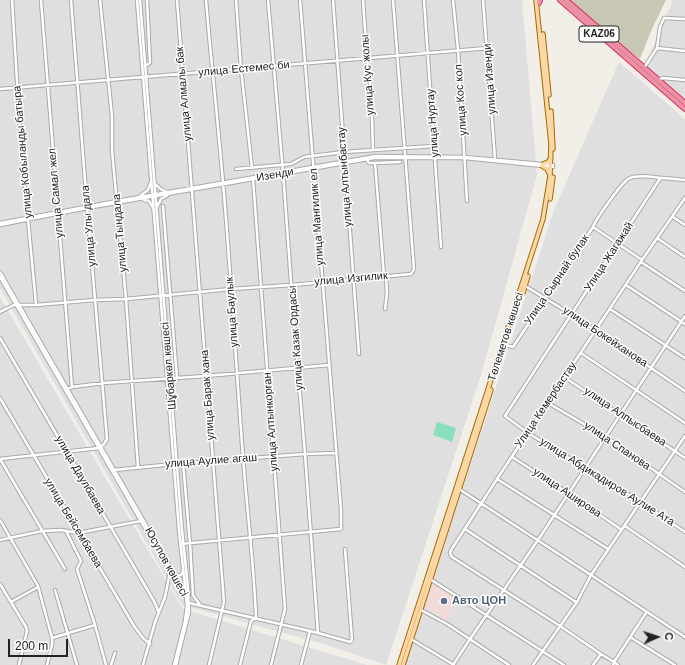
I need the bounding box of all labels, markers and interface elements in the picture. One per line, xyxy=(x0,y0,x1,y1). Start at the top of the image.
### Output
road number: KАZ06 xyxy=(579,26,619,42)
street label: улица Кус жолы xyxy=(359,34,377,116)
street label: улица Изенди xyxy=(481,43,499,115)
street label: улица Алмалы бак xyxy=(173,46,195,142)
street label: улица Естемес би xyxy=(198,58,290,80)
street label: улица Кос кол xyxy=(452,64,470,136)
street label: улица Кобыланды батыра xyxy=(11,85,35,219)
street label: улица Нуртау xyxy=(424,88,442,158)
street label: улица Алтынбастау xyxy=(335,127,355,227)
street label: улица Самал жел xyxy=(45,148,67,238)
street label: Изенди xyxy=(255,165,295,185)
street label: улица Мангилик ел xyxy=(307,168,327,266)
street label: улица Улы дала xyxy=(79,185,99,267)
street label: улица Тындала xyxy=(110,193,130,273)
street label: Улица Жагажай xyxy=(582,220,636,294)
street label: Улица Сырнай булак xyxy=(522,232,592,328)
street label: улица Изгилик xyxy=(314,269,388,289)
street label: улица Баулык xyxy=(223,276,241,348)
street label: улица Казак Ордасы xyxy=(286,285,306,391)
street label: Төлеметов көшесі xyxy=(485,291,527,383)
street label: улица Бокейханова xyxy=(560,304,650,370)
street label: Шұбаркөл көшесі xyxy=(159,322,179,410)
street label: улица Барак хана xyxy=(198,349,218,441)
street label: Улица Кемербастау xyxy=(512,360,580,450)
street label: улица Алтынкорган xyxy=(261,372,281,472)
street label: улица Алпысбаева xyxy=(581,385,669,449)
street label: улица Спанова xyxy=(581,419,653,473)
street label: улица Даулбаева xyxy=(52,433,108,517)
street label: улица Абдикадиров Аулие Ата xyxy=(537,435,677,529)
street label: улица Аулие агаш xyxy=(164,451,258,471)
street label: улица Аширова xyxy=(530,465,604,521)
street label: улица Бейсембаева xyxy=(41,476,105,570)
street label: Юсупов көшесі xyxy=(142,525,190,599)
place label: Авто ЦОН xyxy=(452,594,506,608)
marker: Авто ЦОН xyxy=(439,596,449,606)
north arrow xyxy=(637,617,677,657)
scale bar xyxy=(10,631,70,657)
text: С xyxy=(663,632,675,641)
text: 200 m xyxy=(15,639,48,653)

